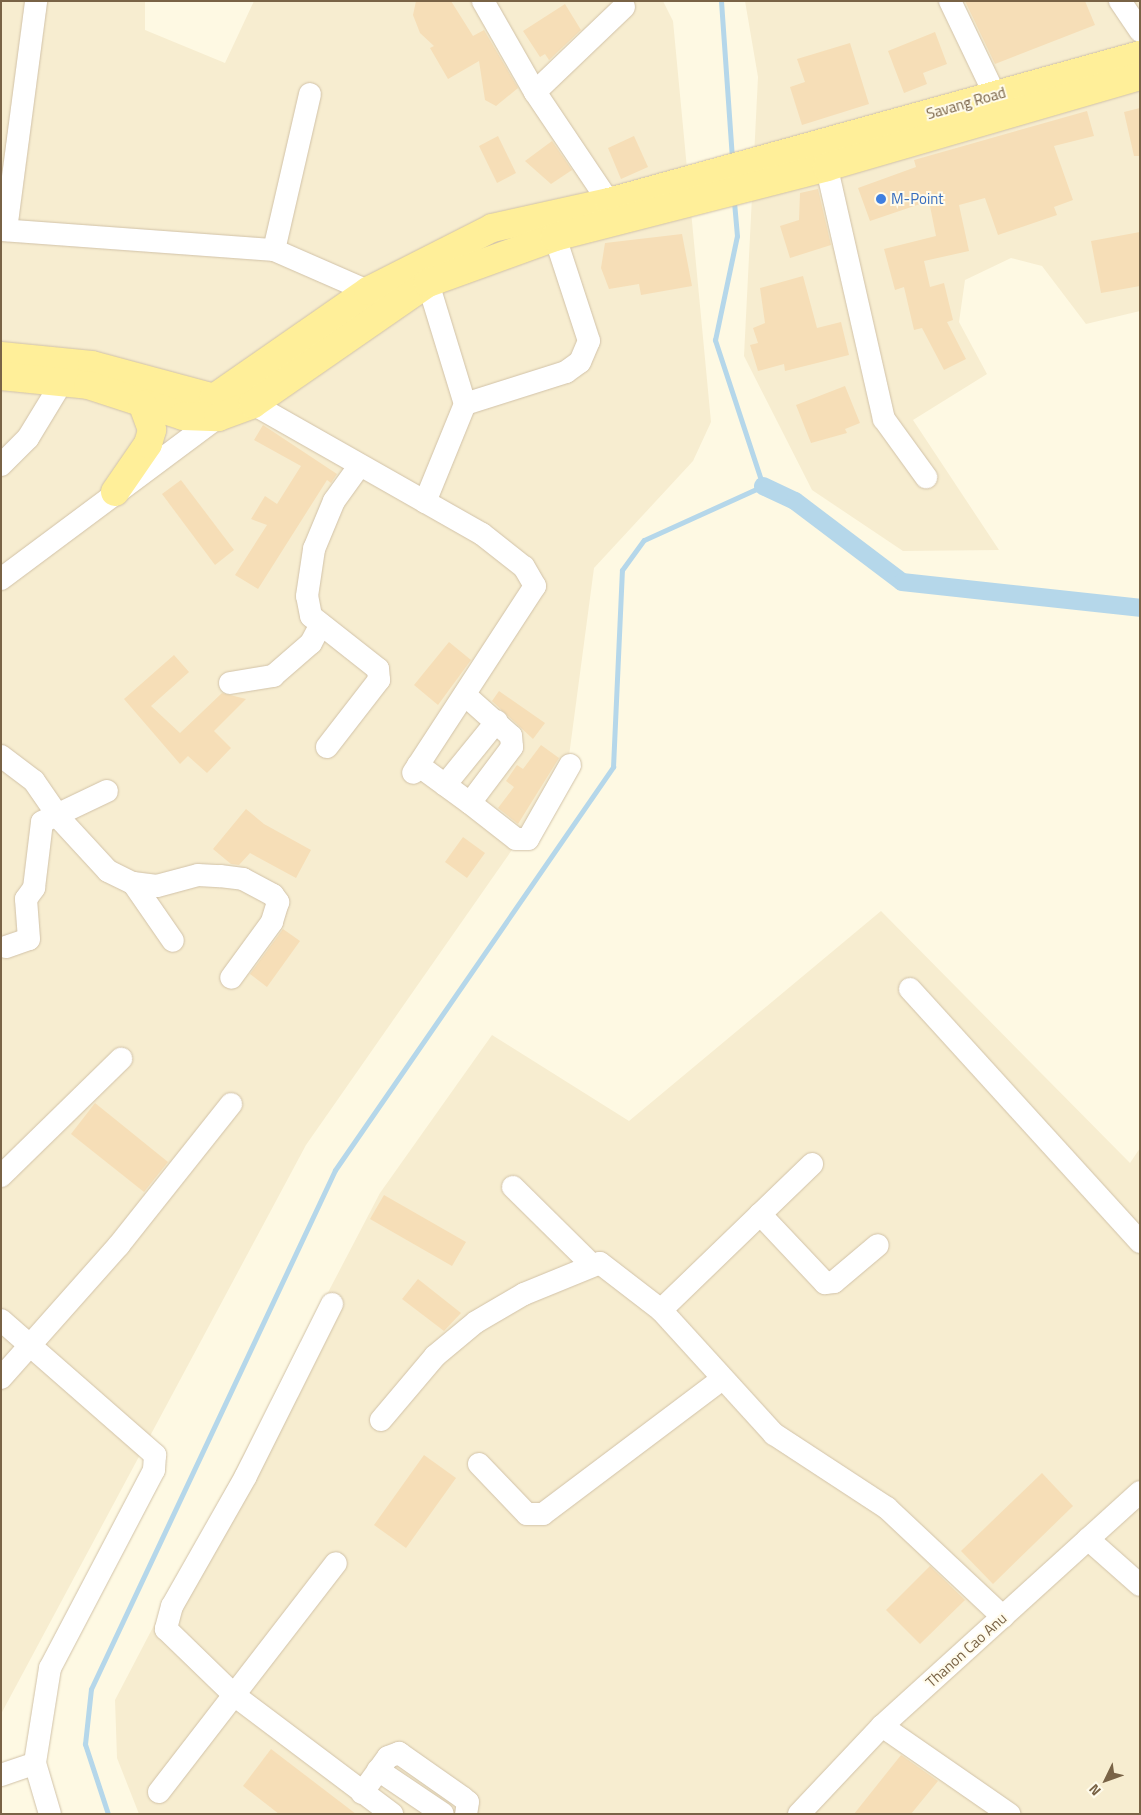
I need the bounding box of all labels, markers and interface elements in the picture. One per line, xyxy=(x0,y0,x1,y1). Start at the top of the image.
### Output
street label: Savang Road xyxy=(924,83,1008,123)
place label: M-Point xyxy=(891,190,943,208)
marker: M-Point xyxy=(875,193,887,205)
street label: Thanon Cao Anu xyxy=(922,1609,1010,1691)
north arrow xyxy=(1081,1755,1131,1805)
text: N xyxy=(1083,1780,1106,1801)

